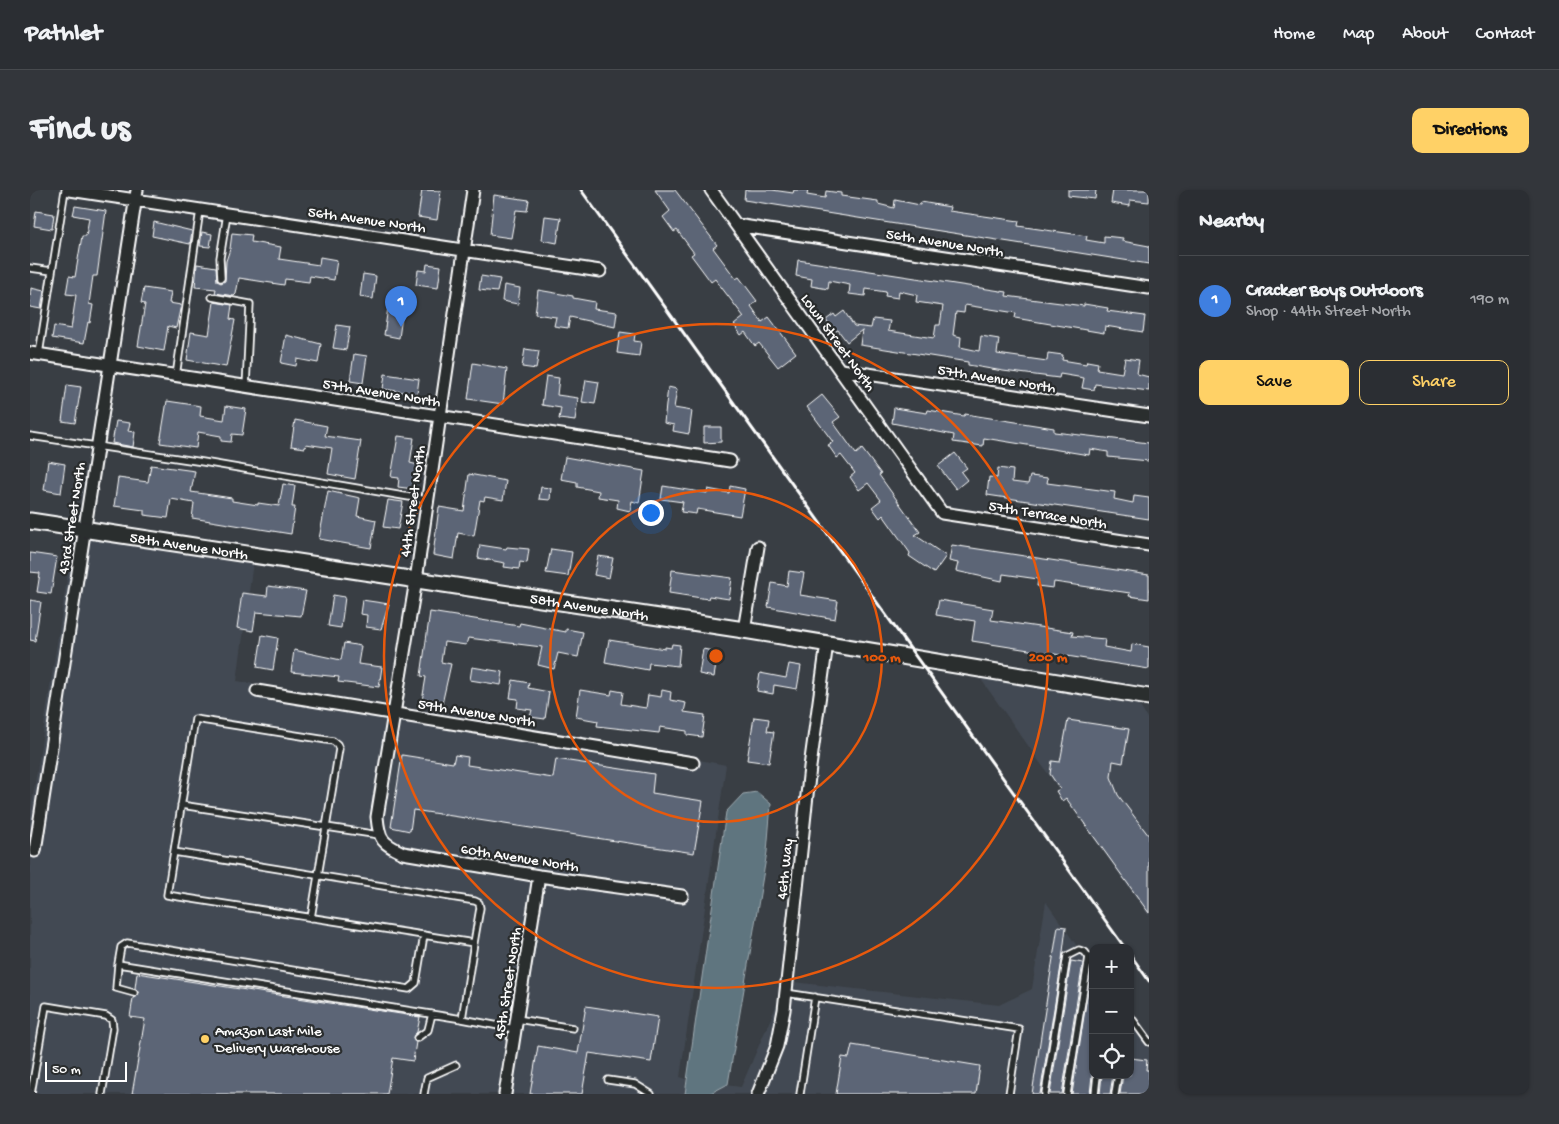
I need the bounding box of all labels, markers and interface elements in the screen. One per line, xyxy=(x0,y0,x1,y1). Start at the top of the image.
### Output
text: Pathlet xyxy=(25,20,102,49)
text: Home xyxy=(1273,24,1315,45)
text: Map xyxy=(1343,24,1374,45)
text: About xyxy=(1402,24,1448,45)
text: Contact xyxy=(1476,24,1534,45)
button: Directions xyxy=(1412,108,1529,153)
text: Find us xyxy=(30,110,130,151)
street label: 56th Avenue North xyxy=(307,204,427,238)
text: Nearby xyxy=(1199,210,1264,235)
street label: 56th Avenue North xyxy=(885,226,1005,262)
text: Cracker Boys Outdoors xyxy=(1246,280,1423,303)
pin: 1 xyxy=(385,286,417,327)
street label: Lown Street North xyxy=(796,291,879,395)
text: 1 xyxy=(1212,291,1218,310)
text: 190 m xyxy=(1470,291,1509,310)
text: Shop · 44th Street North xyxy=(1246,303,1411,322)
button: Save xyxy=(1199,360,1349,405)
button: Share xyxy=(1359,360,1509,405)
street label: 57th Avenue North xyxy=(936,362,1057,398)
street label: 57th Avenue North xyxy=(321,376,442,412)
street label: 44th Street North xyxy=(397,444,431,558)
street label: 43rd Street North xyxy=(55,461,91,576)
street label: 57th Terrace North xyxy=(987,498,1108,534)
your location xyxy=(638,500,664,526)
street label: 58th Avenue North xyxy=(128,529,249,565)
street label: 58th Avenue North xyxy=(529,590,650,626)
centre of rings xyxy=(707,647,725,665)
text: 100 m xyxy=(862,649,901,667)
text: 200 m xyxy=(1029,649,1068,667)
street label: 59th Avenue North xyxy=(417,696,537,732)
street label: 46th Way xyxy=(774,837,798,900)
street label: 60th Avenue North xyxy=(459,841,580,877)
street label: 45th Street North xyxy=(491,926,527,1041)
map controls xyxy=(1089,944,1134,1079)
button: + xyxy=(1089,944,1134,989)
button: − xyxy=(1089,989,1134,1034)
place label: Amazon Last Mile Delivery Warehouse xyxy=(214,1023,340,1058)
marker: Amazon Last Mile Delivery Warehouse xyxy=(199,1033,211,1045)
button: locate xyxy=(1089,1034,1134,1079)
scale bar xyxy=(45,1059,128,1082)
text: 50 m xyxy=(52,1062,81,1079)

